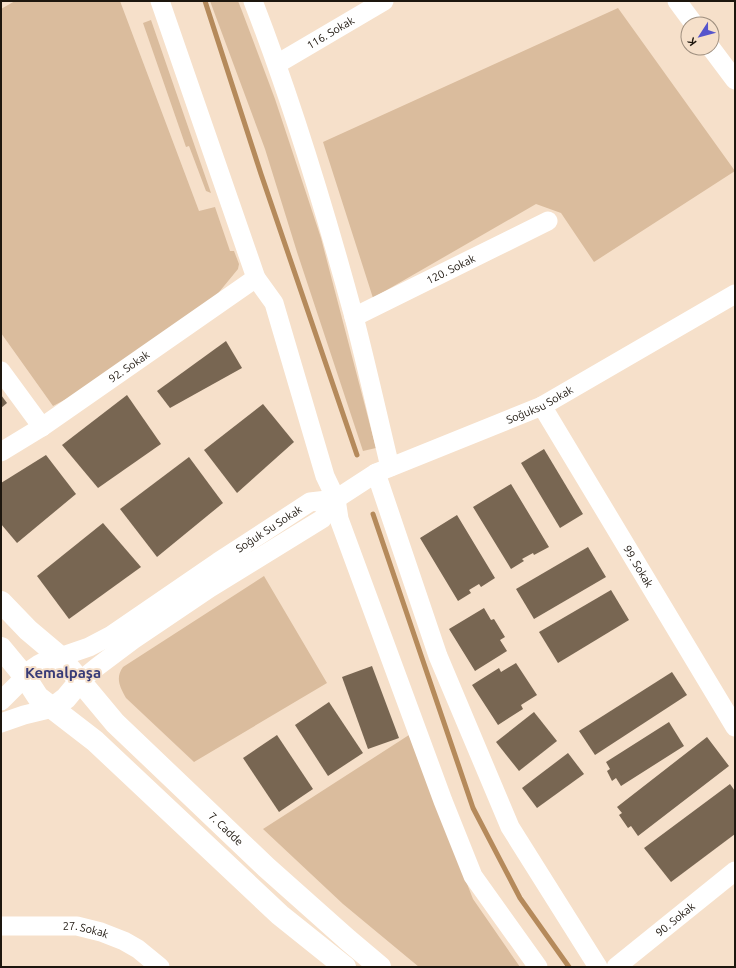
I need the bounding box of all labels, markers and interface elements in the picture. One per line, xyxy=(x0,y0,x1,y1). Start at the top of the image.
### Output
street label: 116. Sokak xyxy=(305,14,357,51)
north arrow xyxy=(680,16,720,56)
text: K xyxy=(685,35,699,48)
street label: 120. Sokak xyxy=(424,252,478,286)
street label: 92. Sokak xyxy=(106,348,152,385)
street label: Soğuksu Sokak xyxy=(504,383,576,426)
street label: Soğuk Su Sokak xyxy=(234,503,305,555)
street label: 99. Sokak xyxy=(621,543,656,590)
district label: Kemalpaşa xyxy=(25,664,101,682)
street label: 7. Cadde xyxy=(206,810,246,848)
street label: 90. Sokak xyxy=(653,900,697,939)
street label: 27. Sokak xyxy=(63,920,111,941)

